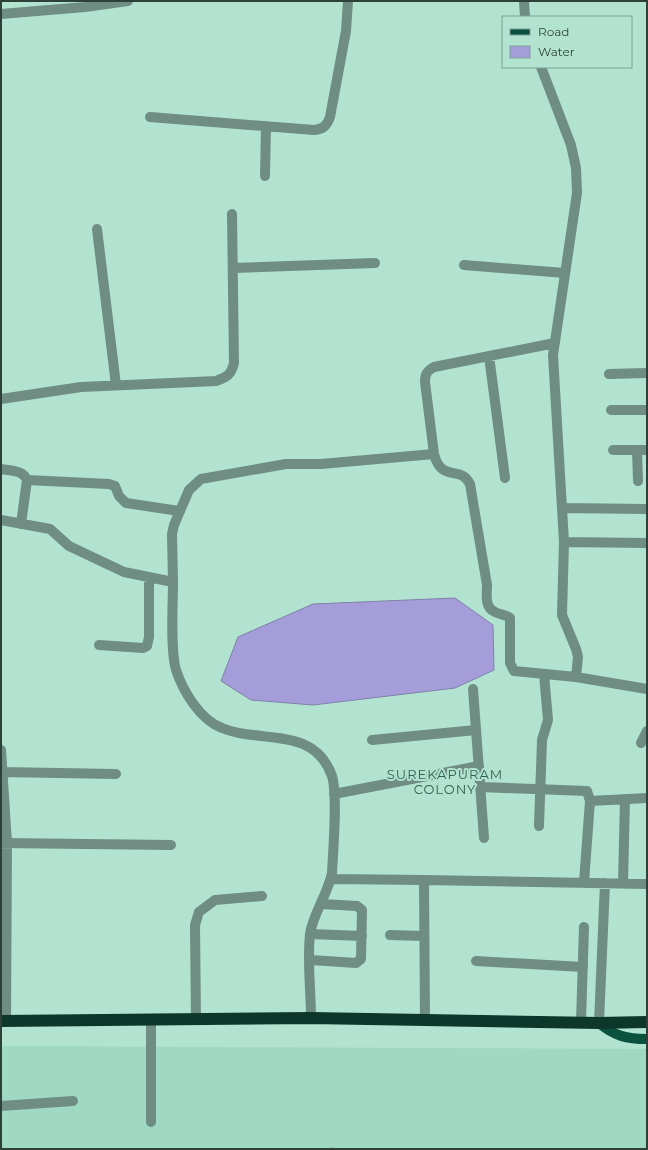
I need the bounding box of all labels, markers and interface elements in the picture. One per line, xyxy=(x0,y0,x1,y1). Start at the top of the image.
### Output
legend xyxy=(502,16,632,68)
text: Road xyxy=(538,24,569,39)
text: Water xyxy=(538,44,575,59)
district label: SUREKAPURAM COLONY xyxy=(387,766,503,797)

